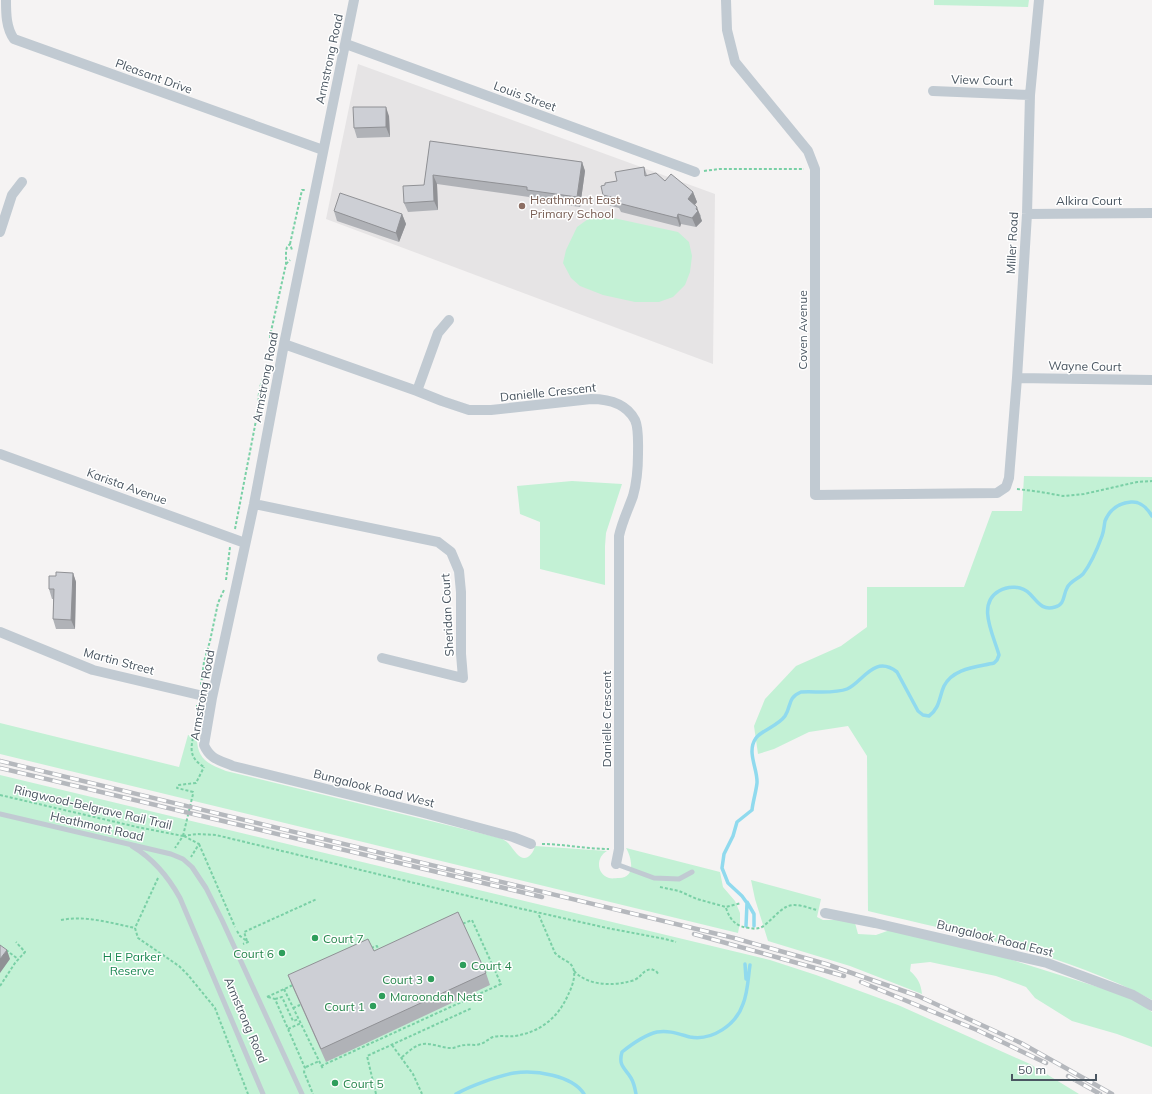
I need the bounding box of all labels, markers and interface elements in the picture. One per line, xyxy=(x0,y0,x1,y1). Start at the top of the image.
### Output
street label: Armstrong Road xyxy=(312,13,346,105)
street label: Pleasant Drive xyxy=(113,55,195,97)
street label: View Court xyxy=(951,71,1013,89)
street label: Louis Street xyxy=(492,78,558,114)
place label: Heathmont East Primary School xyxy=(530,192,620,221)
street label: Alkira Court xyxy=(1056,193,1122,208)
marker: Heathmont East Primary School xyxy=(517,201,527,211)
street label: Miller Road xyxy=(1003,211,1021,275)
street label: Coven Avenue xyxy=(795,290,810,370)
street label: Armstrong Road xyxy=(249,331,281,423)
street label: Wayne Court xyxy=(1048,358,1122,374)
street label: Danielle Crescent xyxy=(499,379,597,405)
street label: Karista Avenue xyxy=(85,465,169,507)
street label: Sheridan Court xyxy=(437,573,457,657)
street label: Martin Street xyxy=(82,644,156,678)
street label: Armstrong Road xyxy=(187,649,217,741)
street label: Danielle Crescent xyxy=(599,671,614,767)
street label: Bungalook Road West xyxy=(312,766,436,810)
street label: Ringwood-Belgrave Rail Trail xyxy=(12,781,174,833)
street label: Heathmont Road xyxy=(49,808,145,844)
street label: Bungalook Road East xyxy=(935,916,1055,960)
place label: Court 7 xyxy=(323,931,364,946)
marker: Court 7 xyxy=(310,933,320,943)
place label: Court 6 xyxy=(233,946,274,961)
marker: Court 6 xyxy=(277,948,287,958)
park label: H E Parker Reserve xyxy=(103,949,162,978)
place label: Court 4 xyxy=(471,958,512,973)
marker: Court 4 xyxy=(458,960,468,970)
place label: Court 3 xyxy=(382,972,423,987)
marker: Court 3 xyxy=(426,974,436,984)
street label: Armstrong Road xyxy=(221,975,271,1065)
place label: Maroondah Nets xyxy=(390,989,483,1004)
marker: Maroondah Nets xyxy=(377,991,387,1001)
place label: Court 1 xyxy=(324,999,365,1014)
marker: Court 1 xyxy=(368,1001,378,1011)
scale bar xyxy=(1012,1056,1096,1082)
text: 50 m xyxy=(1018,1062,1046,1077)
place label: Court 5 xyxy=(343,1076,384,1091)
marker: Court 5 xyxy=(330,1078,340,1088)

